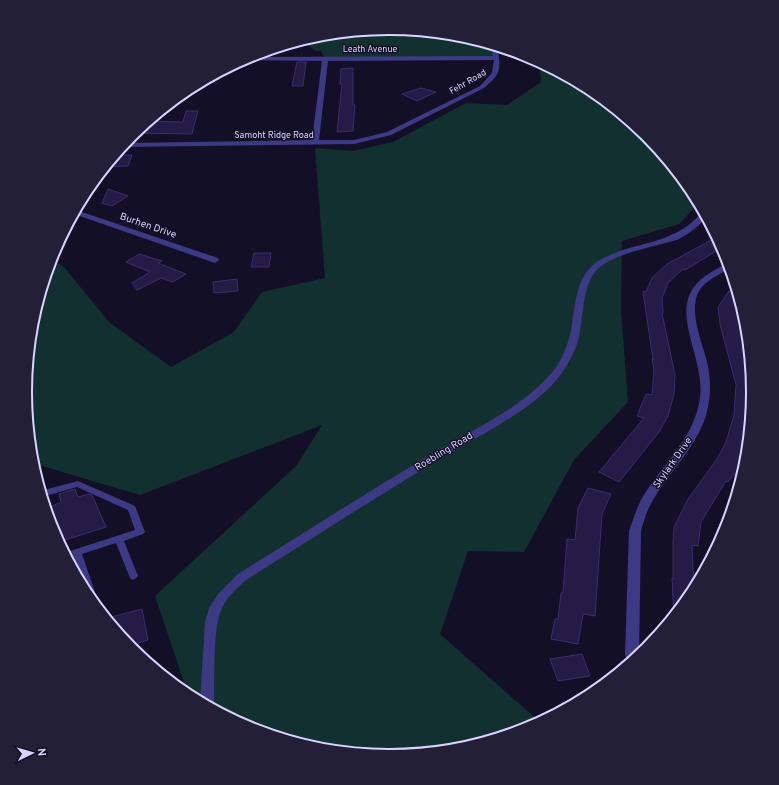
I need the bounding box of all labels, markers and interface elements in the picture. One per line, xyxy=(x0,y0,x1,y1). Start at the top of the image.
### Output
street label: Leath Avenue xyxy=(343,44,397,55)
street label: Fehr Road xyxy=(448,67,488,97)
street label: Samoht Ridge Road xyxy=(234,130,314,141)
street label: Burhen Drive xyxy=(118,210,178,242)
street label: Roebling Road xyxy=(413,430,475,474)
street label: Skylark Drive xyxy=(651,435,695,491)
north arrow xyxy=(12,733,52,773)
text: N xyxy=(34,748,48,757)

